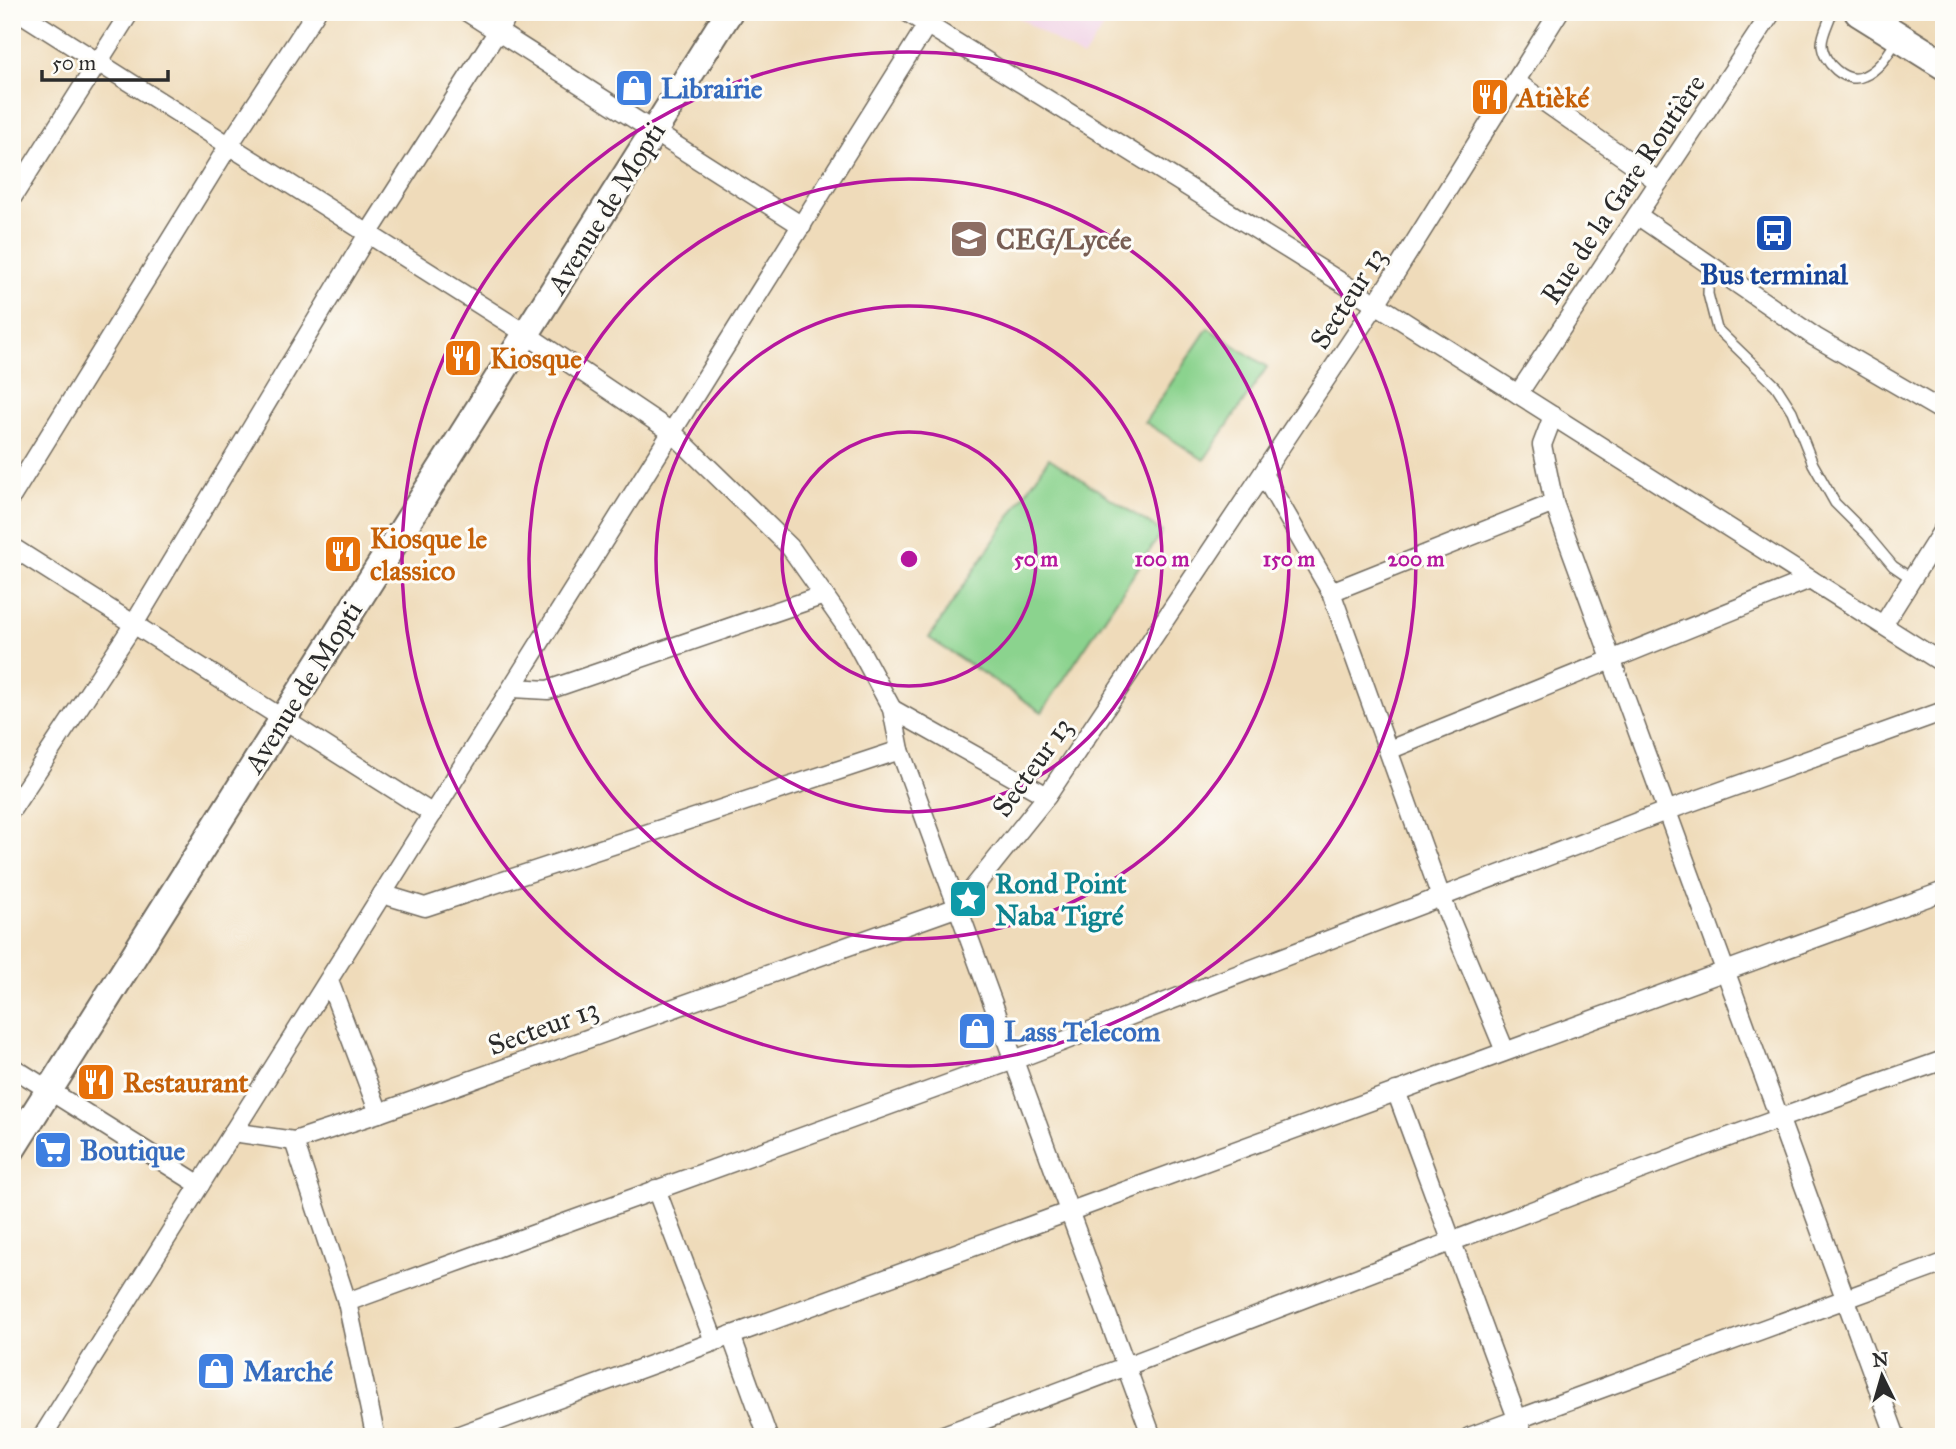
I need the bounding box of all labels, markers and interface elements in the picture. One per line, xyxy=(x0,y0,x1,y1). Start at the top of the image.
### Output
scale bar xyxy=(42,38,168,82)
text: 50 m xyxy=(52,50,97,76)
shop icon: Librairie xyxy=(613,67,655,109)
street label: Rue de la Gare Routière xyxy=(1533,68,1713,310)
place label: Librairie xyxy=(661,71,763,106)
restaurant icon: Atièké xyxy=(1469,76,1511,118)
place label: Atièké xyxy=(1515,80,1589,115)
street label: Avenue de Mopti xyxy=(539,115,673,301)
bus stop icon: Bus terminal xyxy=(1753,212,1795,254)
school or university icon: CEG/Lycée xyxy=(948,218,990,260)
place label: CEG/Lycée xyxy=(996,222,1132,257)
street label: Secteur 13 xyxy=(1302,240,1394,356)
place label: Bus terminal xyxy=(1700,257,1848,292)
restaurant icon: Kiosque xyxy=(442,337,484,379)
place label: Kiosque xyxy=(490,341,582,376)
place label: Kiosque le classico xyxy=(370,521,487,588)
restaurant icon: Kiosque le classico xyxy=(322,533,364,575)
text: 50 m xyxy=(1014,546,1058,572)
text: 100 m xyxy=(1135,546,1190,572)
text: 150 m xyxy=(1263,546,1315,572)
text: 200 m xyxy=(1388,546,1445,572)
centre of rings xyxy=(897,547,921,571)
street label: Avenue de Mopti xyxy=(236,594,370,780)
street label: Secteur 13 xyxy=(984,710,1080,824)
place label: Rond Point Naba Tigré xyxy=(995,866,1126,933)
place icon: Rond Point Naba Tigré xyxy=(947,878,989,920)
street label: Secteur 13 xyxy=(483,991,603,1063)
shop icon: Lass Telecom xyxy=(956,1010,998,1052)
place label: Lass Telecom xyxy=(1004,1014,1161,1049)
restaurant icon: Restaurant xyxy=(75,1061,117,1103)
place label: Restaurant xyxy=(123,1065,248,1100)
supermarket icon: Boutique xyxy=(32,1129,74,1171)
place label: Boutique xyxy=(80,1133,186,1168)
north arrow xyxy=(1848,1340,1918,1410)
text: N xyxy=(1872,1347,1890,1372)
shop icon: Marché xyxy=(195,1350,237,1392)
place label: Marché xyxy=(243,1354,333,1389)

